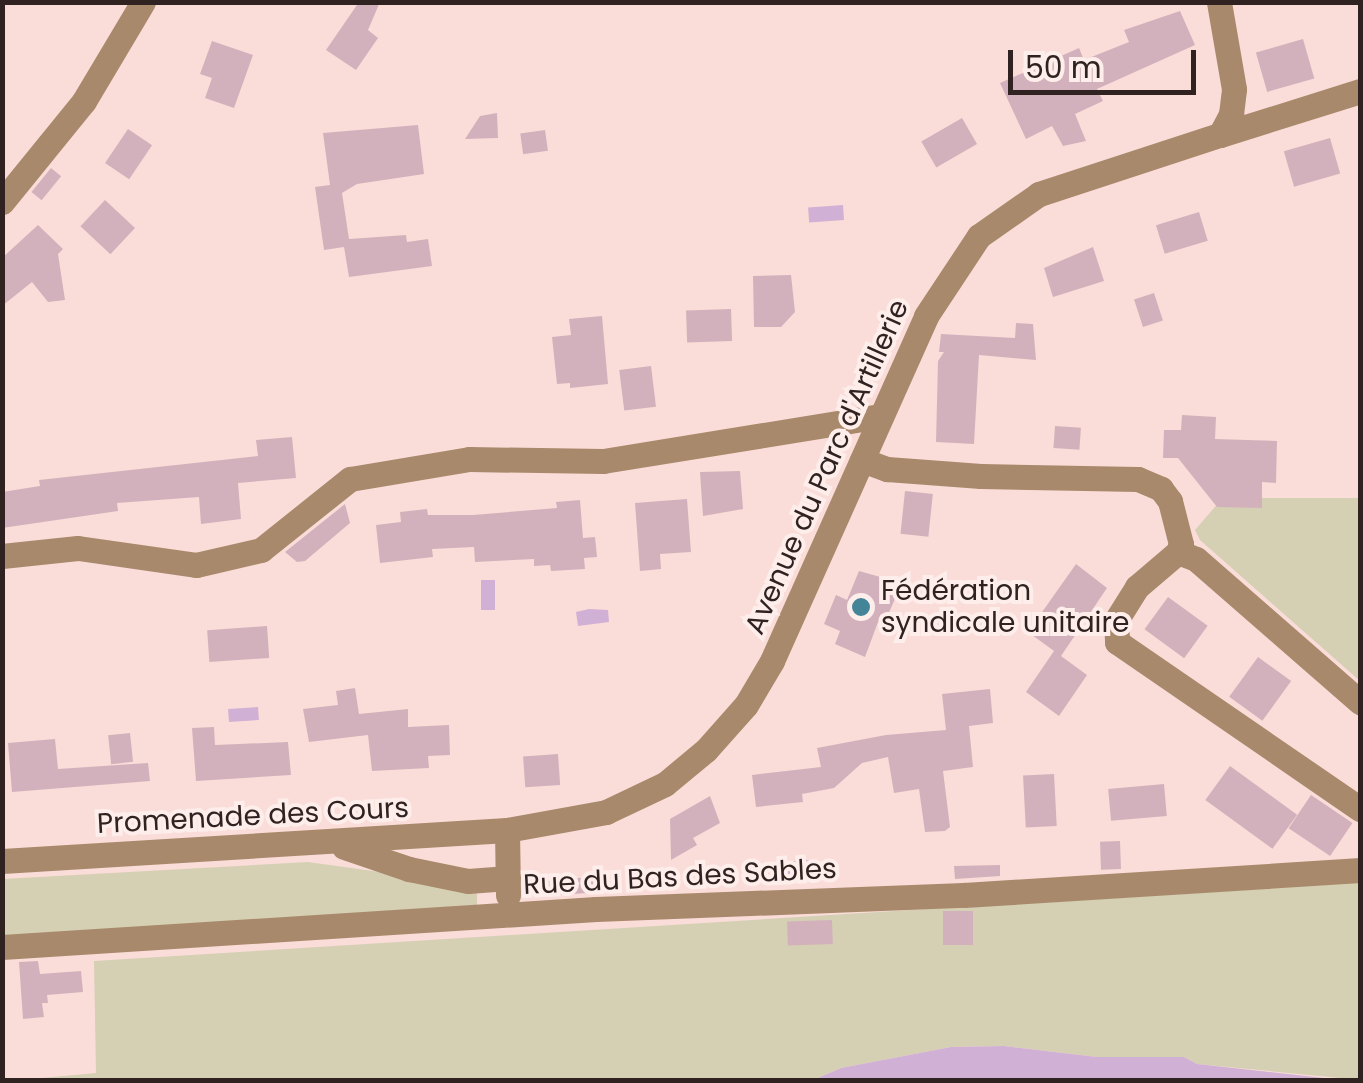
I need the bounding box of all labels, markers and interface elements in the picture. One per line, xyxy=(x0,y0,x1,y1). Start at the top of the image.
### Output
scale bar xyxy=(1013,30,1200,92)
text: 50 m xyxy=(1025,46,1102,89)
street label: Avenue du Parc d'Artillerie xyxy=(738,295,916,639)
place label: Fédération syndicale unitaire xyxy=(881,574,1129,640)
marker: Fédération syndicale unitaire xyxy=(850,596,872,618)
street label: Promenade des Cours xyxy=(96,791,410,841)
street label: Rue du Bas des Sables xyxy=(522,852,838,902)

